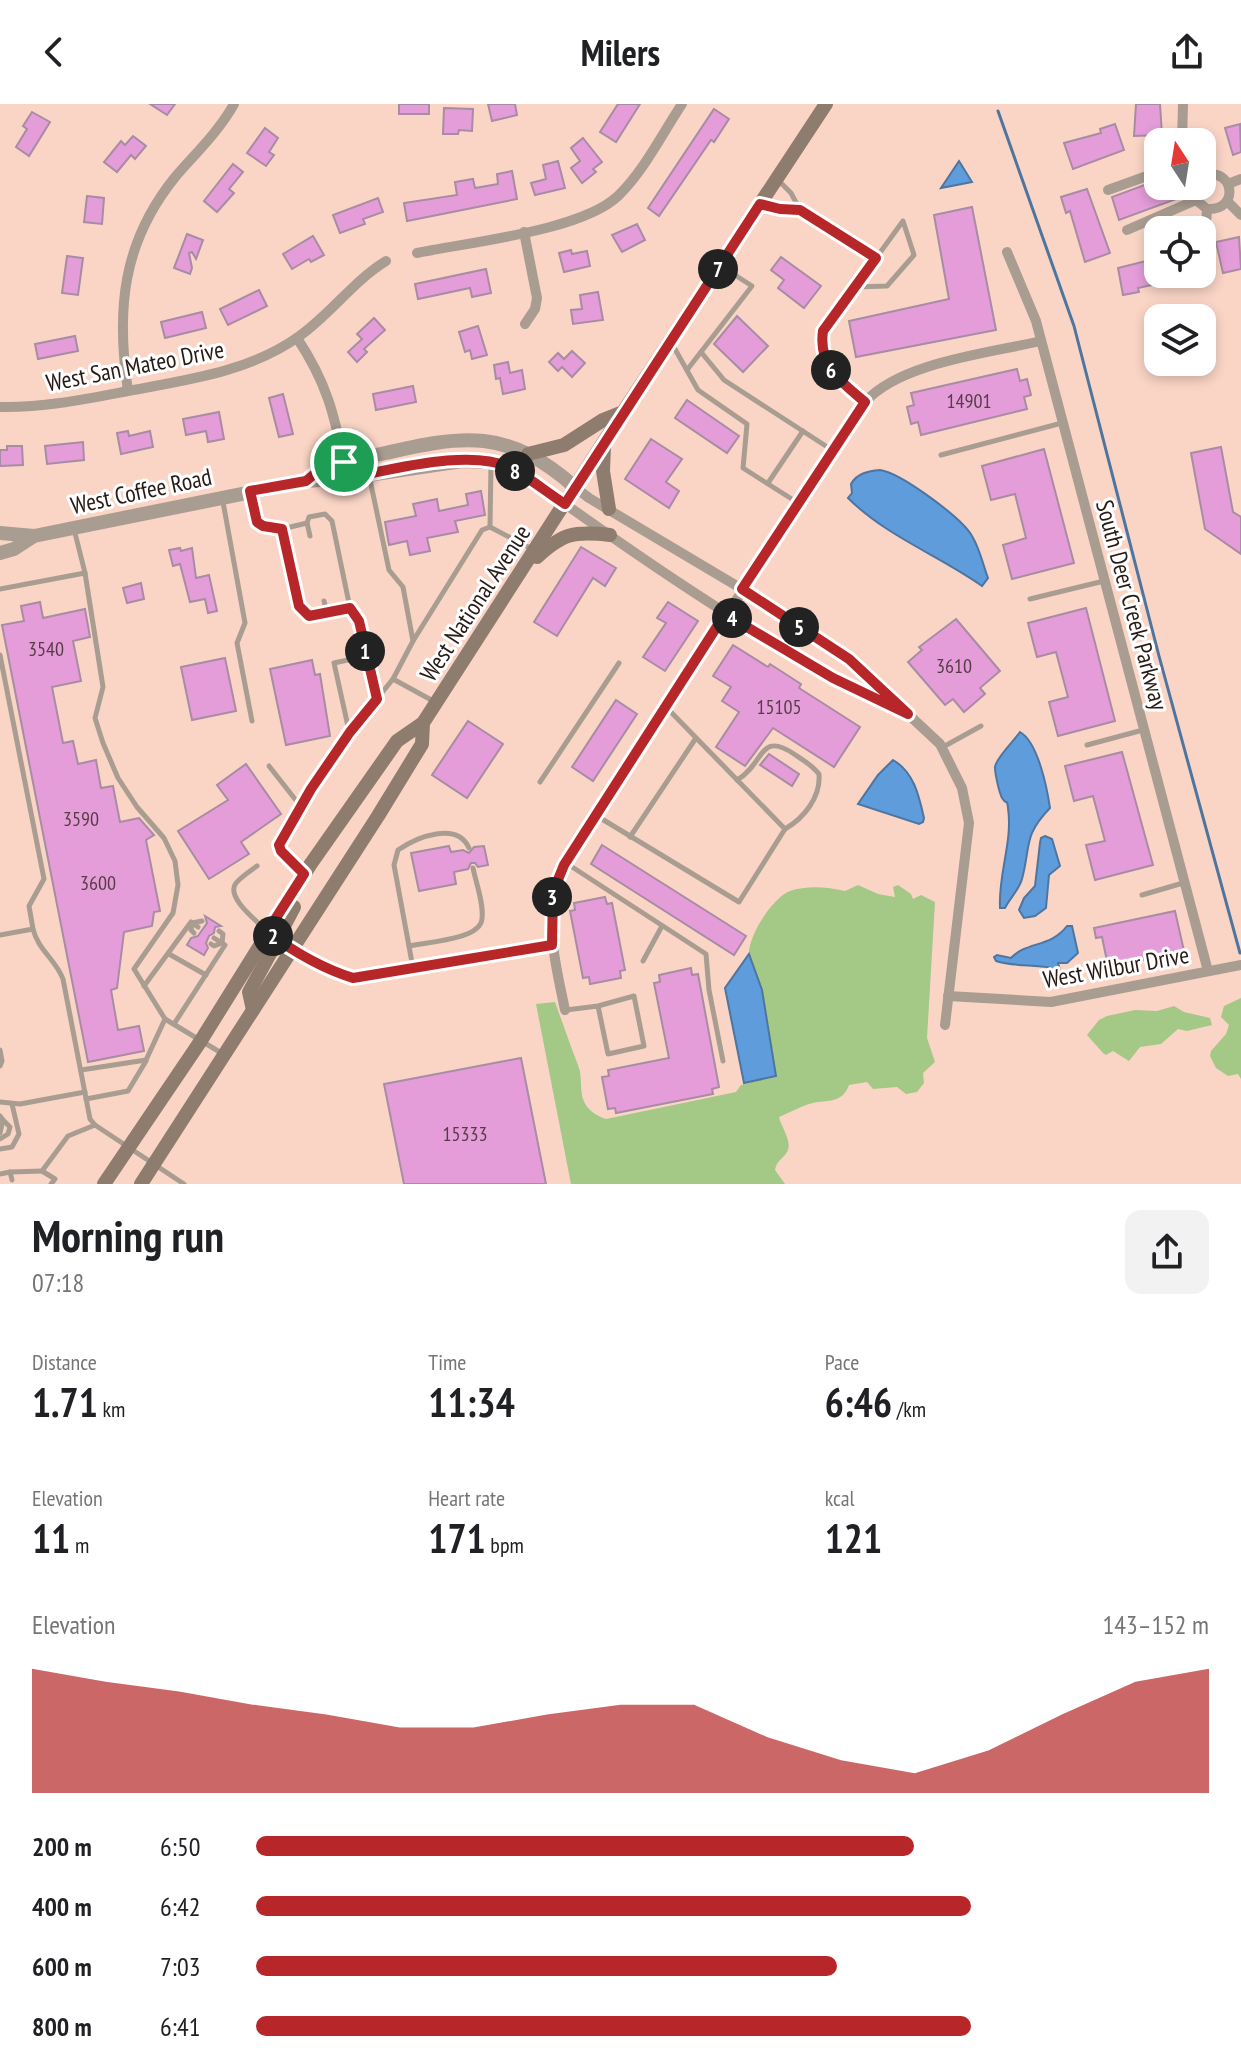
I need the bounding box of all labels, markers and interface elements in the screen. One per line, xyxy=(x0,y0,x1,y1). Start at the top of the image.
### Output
text: Milers xyxy=(581,29,660,76)
icon: back xyxy=(32,30,76,74)
icon: share xyxy=(1165,30,1209,74)
north arrow xyxy=(1144,128,1216,200)
map controls xyxy=(1144,128,1216,376)
button: locate xyxy=(1144,216,1216,288)
pin: 7 xyxy=(698,249,738,289)
text: 7 xyxy=(713,255,723,283)
button: layers xyxy=(1144,304,1216,376)
street label: West San Mateo Drive xyxy=(43,334,227,398)
pin: 6 xyxy=(811,350,851,390)
text: 6 xyxy=(826,356,836,384)
house number: 14901 xyxy=(947,388,992,414)
pin xyxy=(310,428,378,496)
icon: arrive xyxy=(322,440,366,484)
pin: 8 xyxy=(495,451,535,491)
text: 8 xyxy=(510,457,520,485)
street label: West Coffee Road xyxy=(68,461,214,521)
street label: South Deer Creek Parkway xyxy=(1089,496,1175,714)
street label: West National Avenue xyxy=(413,519,537,687)
pin: 4 xyxy=(712,598,752,638)
text: 4 xyxy=(727,604,737,632)
pin: 5 xyxy=(779,607,819,647)
text: 5 xyxy=(794,613,804,641)
pin: 1 xyxy=(345,631,385,671)
house number: 3540 xyxy=(28,636,64,662)
text: 1 xyxy=(360,637,370,665)
house number: 3610 xyxy=(936,653,972,679)
house number: 15105 xyxy=(757,694,802,720)
house number: 3590 xyxy=(63,806,99,832)
house number: 3600 xyxy=(80,870,116,896)
pin: 3 xyxy=(532,877,572,917)
text: 3 xyxy=(547,883,557,911)
pin: 2 xyxy=(253,916,293,956)
text: 2 xyxy=(268,922,278,950)
street label: West Wilbur Drive xyxy=(1041,939,1191,995)
house number: 15333 xyxy=(443,1121,488,1147)
text: Morning run xyxy=(32,1207,224,1264)
button: share xyxy=(1125,1210,1209,1294)
text: 07:18 xyxy=(32,1266,84,1299)
text: Distance xyxy=(32,1348,97,1376)
text: Time xyxy=(428,1348,466,1376)
text: Pace xyxy=(825,1348,859,1376)
text: 1.71 xyxy=(32,1376,98,1428)
text: 11:34 xyxy=(428,1376,515,1428)
text: 6:46 xyxy=(825,1376,892,1428)
text: km xyxy=(98,1395,125,1423)
text: /km xyxy=(892,1395,926,1423)
text: Elevation xyxy=(32,1484,103,1512)
text: Heart rate xyxy=(428,1484,505,1512)
text: kcal xyxy=(825,1484,855,1512)
text: 11 xyxy=(32,1512,70,1564)
text: 171 xyxy=(428,1512,486,1564)
text: 121 xyxy=(825,1512,882,1564)
text: m xyxy=(70,1531,89,1559)
text: bpm xyxy=(486,1531,524,1559)
text: Elevation xyxy=(32,1608,115,1641)
text: 143–152 m xyxy=(1103,1608,1209,1641)
text: 200 m xyxy=(32,1830,92,1863)
text: 6:50 xyxy=(160,1830,200,1863)
text: 400 m xyxy=(32,1890,92,1923)
text: 6:42 xyxy=(160,1890,200,1923)
text: 600 m xyxy=(32,1950,92,1983)
text: 7:03 xyxy=(160,1950,200,1983)
text: 800 m xyxy=(32,2010,92,2043)
text: 6:41 xyxy=(160,2010,200,2043)

